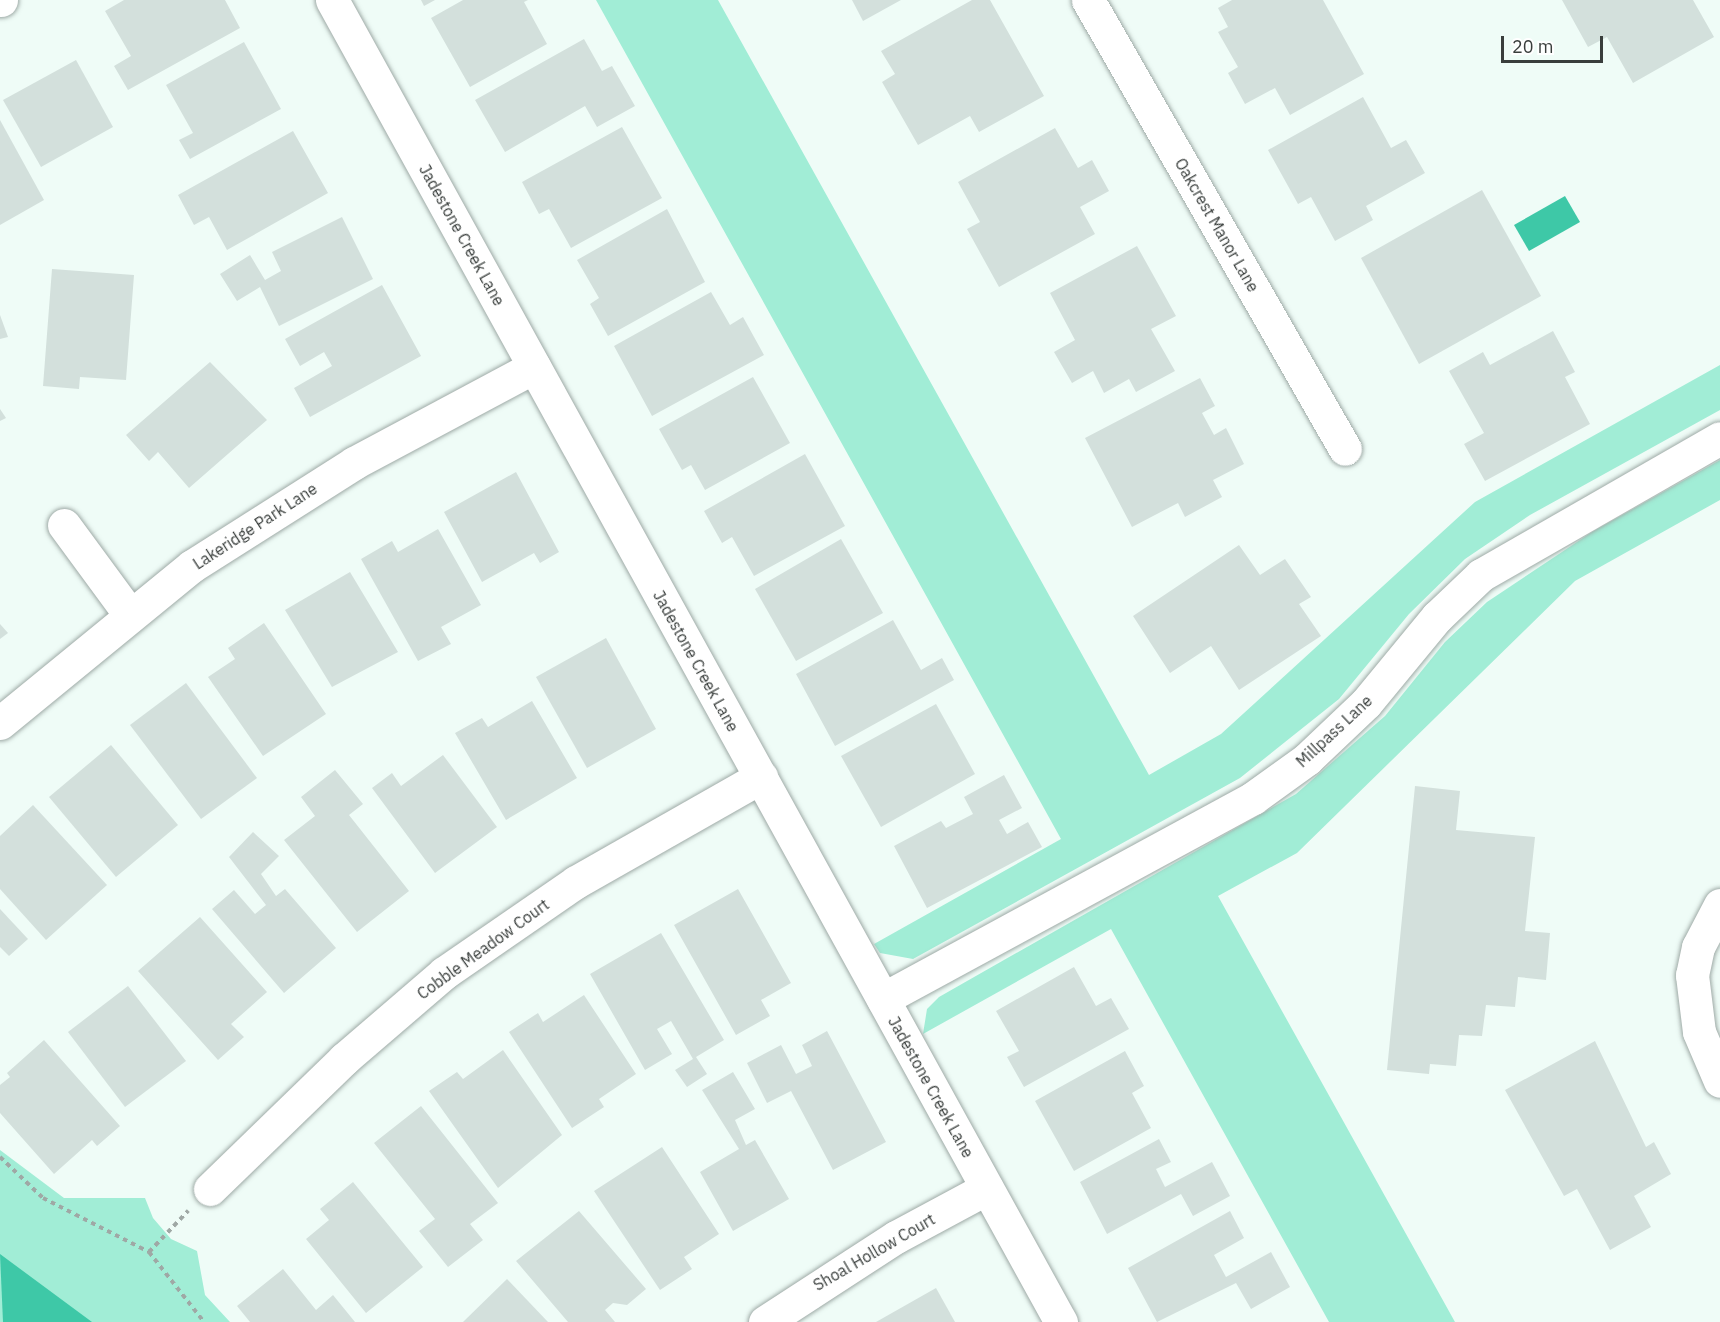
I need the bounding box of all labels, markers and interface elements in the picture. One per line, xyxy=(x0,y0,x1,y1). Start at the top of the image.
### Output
scale bar xyxy=(1504,24,1606,62)
text: 20 m xyxy=(1512,35,1554,58)
street label: Oakcrest Manor Lane xyxy=(1171,155,1263,295)
street label: Jadestone Creek Lane xyxy=(415,161,509,309)
street label: Lakeridge Park Lane xyxy=(189,479,321,573)
street label: Jadestone Creek Lane xyxy=(649,587,743,735)
street label: Millpass Lane xyxy=(1292,691,1376,771)
street label: Cobble Meadow Court xyxy=(413,895,553,1003)
street label: Jadestone Creek Lane xyxy=(884,1013,978,1161)
street label: Shoal Hollow Court xyxy=(810,1209,938,1295)

